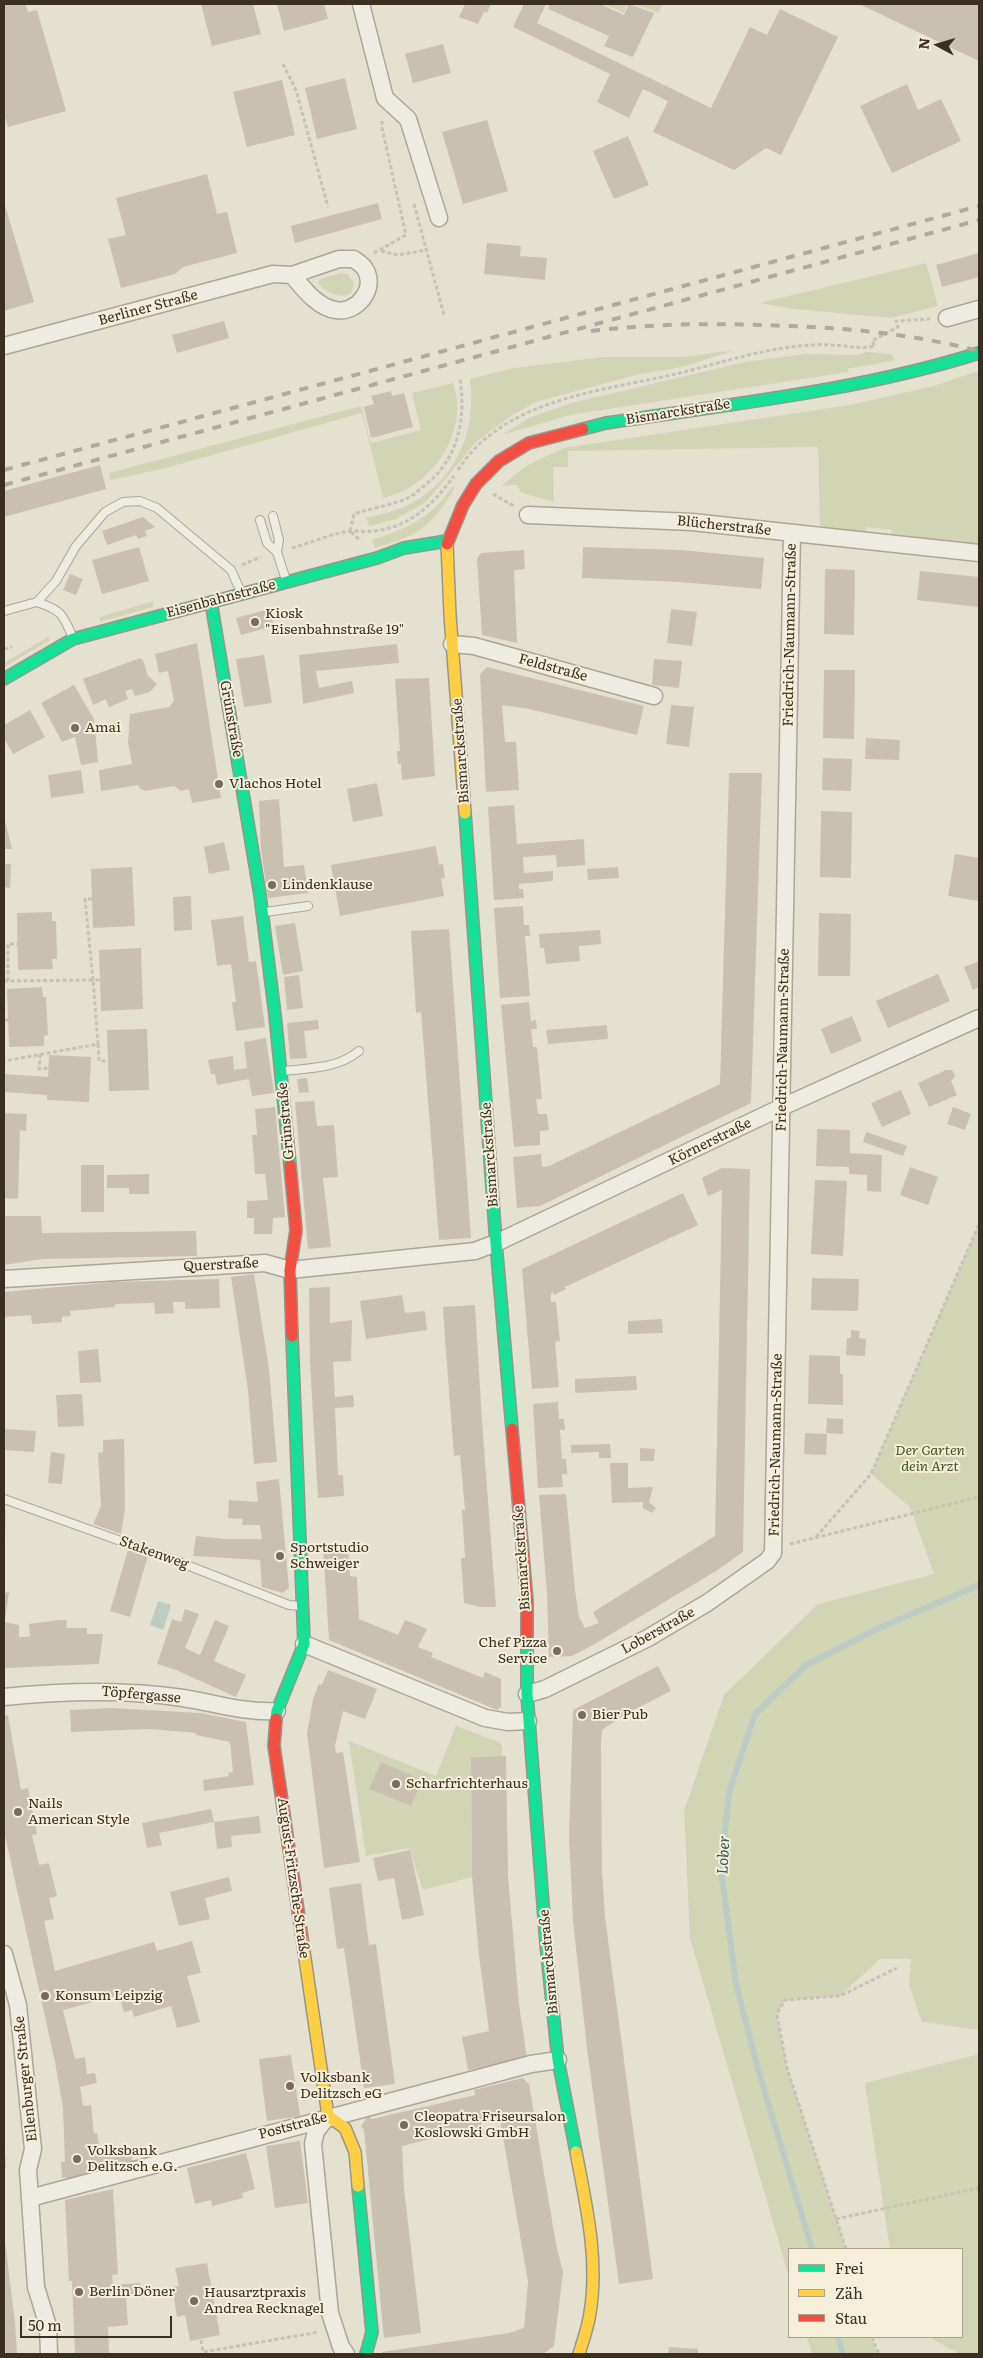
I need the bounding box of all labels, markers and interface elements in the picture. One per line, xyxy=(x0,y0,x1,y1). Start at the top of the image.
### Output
north arrow xyxy=(913,20,963,70)
text: N xyxy=(913,37,934,50)
street label: Berliner Straße xyxy=(96,287,200,329)
street label: Bismarckstraße xyxy=(625,395,731,429)
street label: Blücherstraße xyxy=(676,513,772,539)
street label: Friedrich-Naumann-Straße xyxy=(780,543,800,727)
street label: Eisenbahnstraße xyxy=(164,576,278,622)
place label: Kiosk "Eisenbahnstraße 19" xyxy=(265,606,404,638)
marker: Kiosk "Eisenbahnstraße 19" xyxy=(249,616,261,628)
street label: Feldstraße xyxy=(517,651,589,685)
street label: Grünstraße xyxy=(216,679,246,759)
street label: Bismarckstraße xyxy=(449,698,473,804)
place label: Amai xyxy=(85,720,121,736)
marker: Amai xyxy=(69,722,81,734)
place label: Vlachos Hotel xyxy=(229,776,322,792)
marker: Vlachos Hotel xyxy=(213,778,225,790)
place label: Lindenklause xyxy=(282,877,372,893)
marker: Lindenklause xyxy=(266,879,278,891)
street label: Friedrich-Naumann-Straße xyxy=(773,948,793,1132)
street label: Grünstraße xyxy=(274,1082,298,1160)
street label: Bismarckstraße xyxy=(478,1102,502,1208)
street label: Körnerstraße xyxy=(666,1115,754,1169)
street label: Querstraße xyxy=(183,1255,259,1275)
street label: Friedrich-Naumann-Straße xyxy=(766,1353,786,1537)
park label: Der Garten dein Arzt xyxy=(895,1443,965,1475)
street label: Bismarckstraße xyxy=(510,1505,534,1611)
street label: Stakenweg xyxy=(117,1533,191,1573)
place label: Sportstudio Schweiger xyxy=(290,1540,369,1572)
marker: Sportstudio Schweiger xyxy=(274,1550,286,1562)
street label: Loberstraße xyxy=(618,1604,698,1658)
place label: Chef Pizza Service xyxy=(478,1635,547,1668)
marker: Chef Pizza Service xyxy=(551,1645,563,1657)
street label: Töpfergasse xyxy=(100,1683,182,1707)
place label: Bier Pub xyxy=(592,1707,648,1723)
marker: Bier Pub xyxy=(576,1709,588,1721)
place label: Scharfrichterhaus xyxy=(406,1776,528,1792)
marker: Scharfrichterhaus xyxy=(390,1778,402,1790)
place label: Nails American Style xyxy=(28,1796,130,1828)
street label: August-Fritzsche-Straße xyxy=(273,1796,313,1960)
marker: Nails American Style xyxy=(12,1806,24,1818)
water label: Lober xyxy=(714,1835,734,1875)
street label: Bismarckstraße xyxy=(536,1909,562,2015)
place label: Konsum Leipzig xyxy=(55,1988,163,2004)
marker: Konsum Leipzig xyxy=(39,1990,51,2002)
street label: Eilenburger Straße xyxy=(11,2015,41,2143)
place label: Volksbank Delitzsch eG xyxy=(300,2070,382,2102)
marker: Volksbank Delitzsch eG xyxy=(284,2080,296,2092)
street label: Poststraße xyxy=(257,2109,329,2143)
place label: Cleopatra Friseursalon Koslowski GmbH xyxy=(414,2109,566,2142)
marker: Cleopatra Friseursalon Koslowski GmbH xyxy=(398,2119,410,2131)
place label: Volksbank Delitzsch e.G. xyxy=(87,2143,178,2176)
marker: Volksbank Delitzsch e.G. xyxy=(71,2153,83,2165)
legend xyxy=(788,2248,963,2338)
text: Frei xyxy=(835,2256,864,2279)
text: Zäh xyxy=(835,2281,863,2304)
place label: Berlin Döner xyxy=(89,2284,175,2300)
place label: Hausarztpraxis Andrea Recknagel xyxy=(204,2285,324,2318)
marker: Berlin Döner xyxy=(73,2286,85,2298)
marker: Hausarztpraxis Andrea Recknagel xyxy=(188,2295,200,2307)
scale bar xyxy=(22,2306,175,2338)
text: Stau xyxy=(835,2306,867,2329)
text: 50 m xyxy=(28,2313,62,2336)

